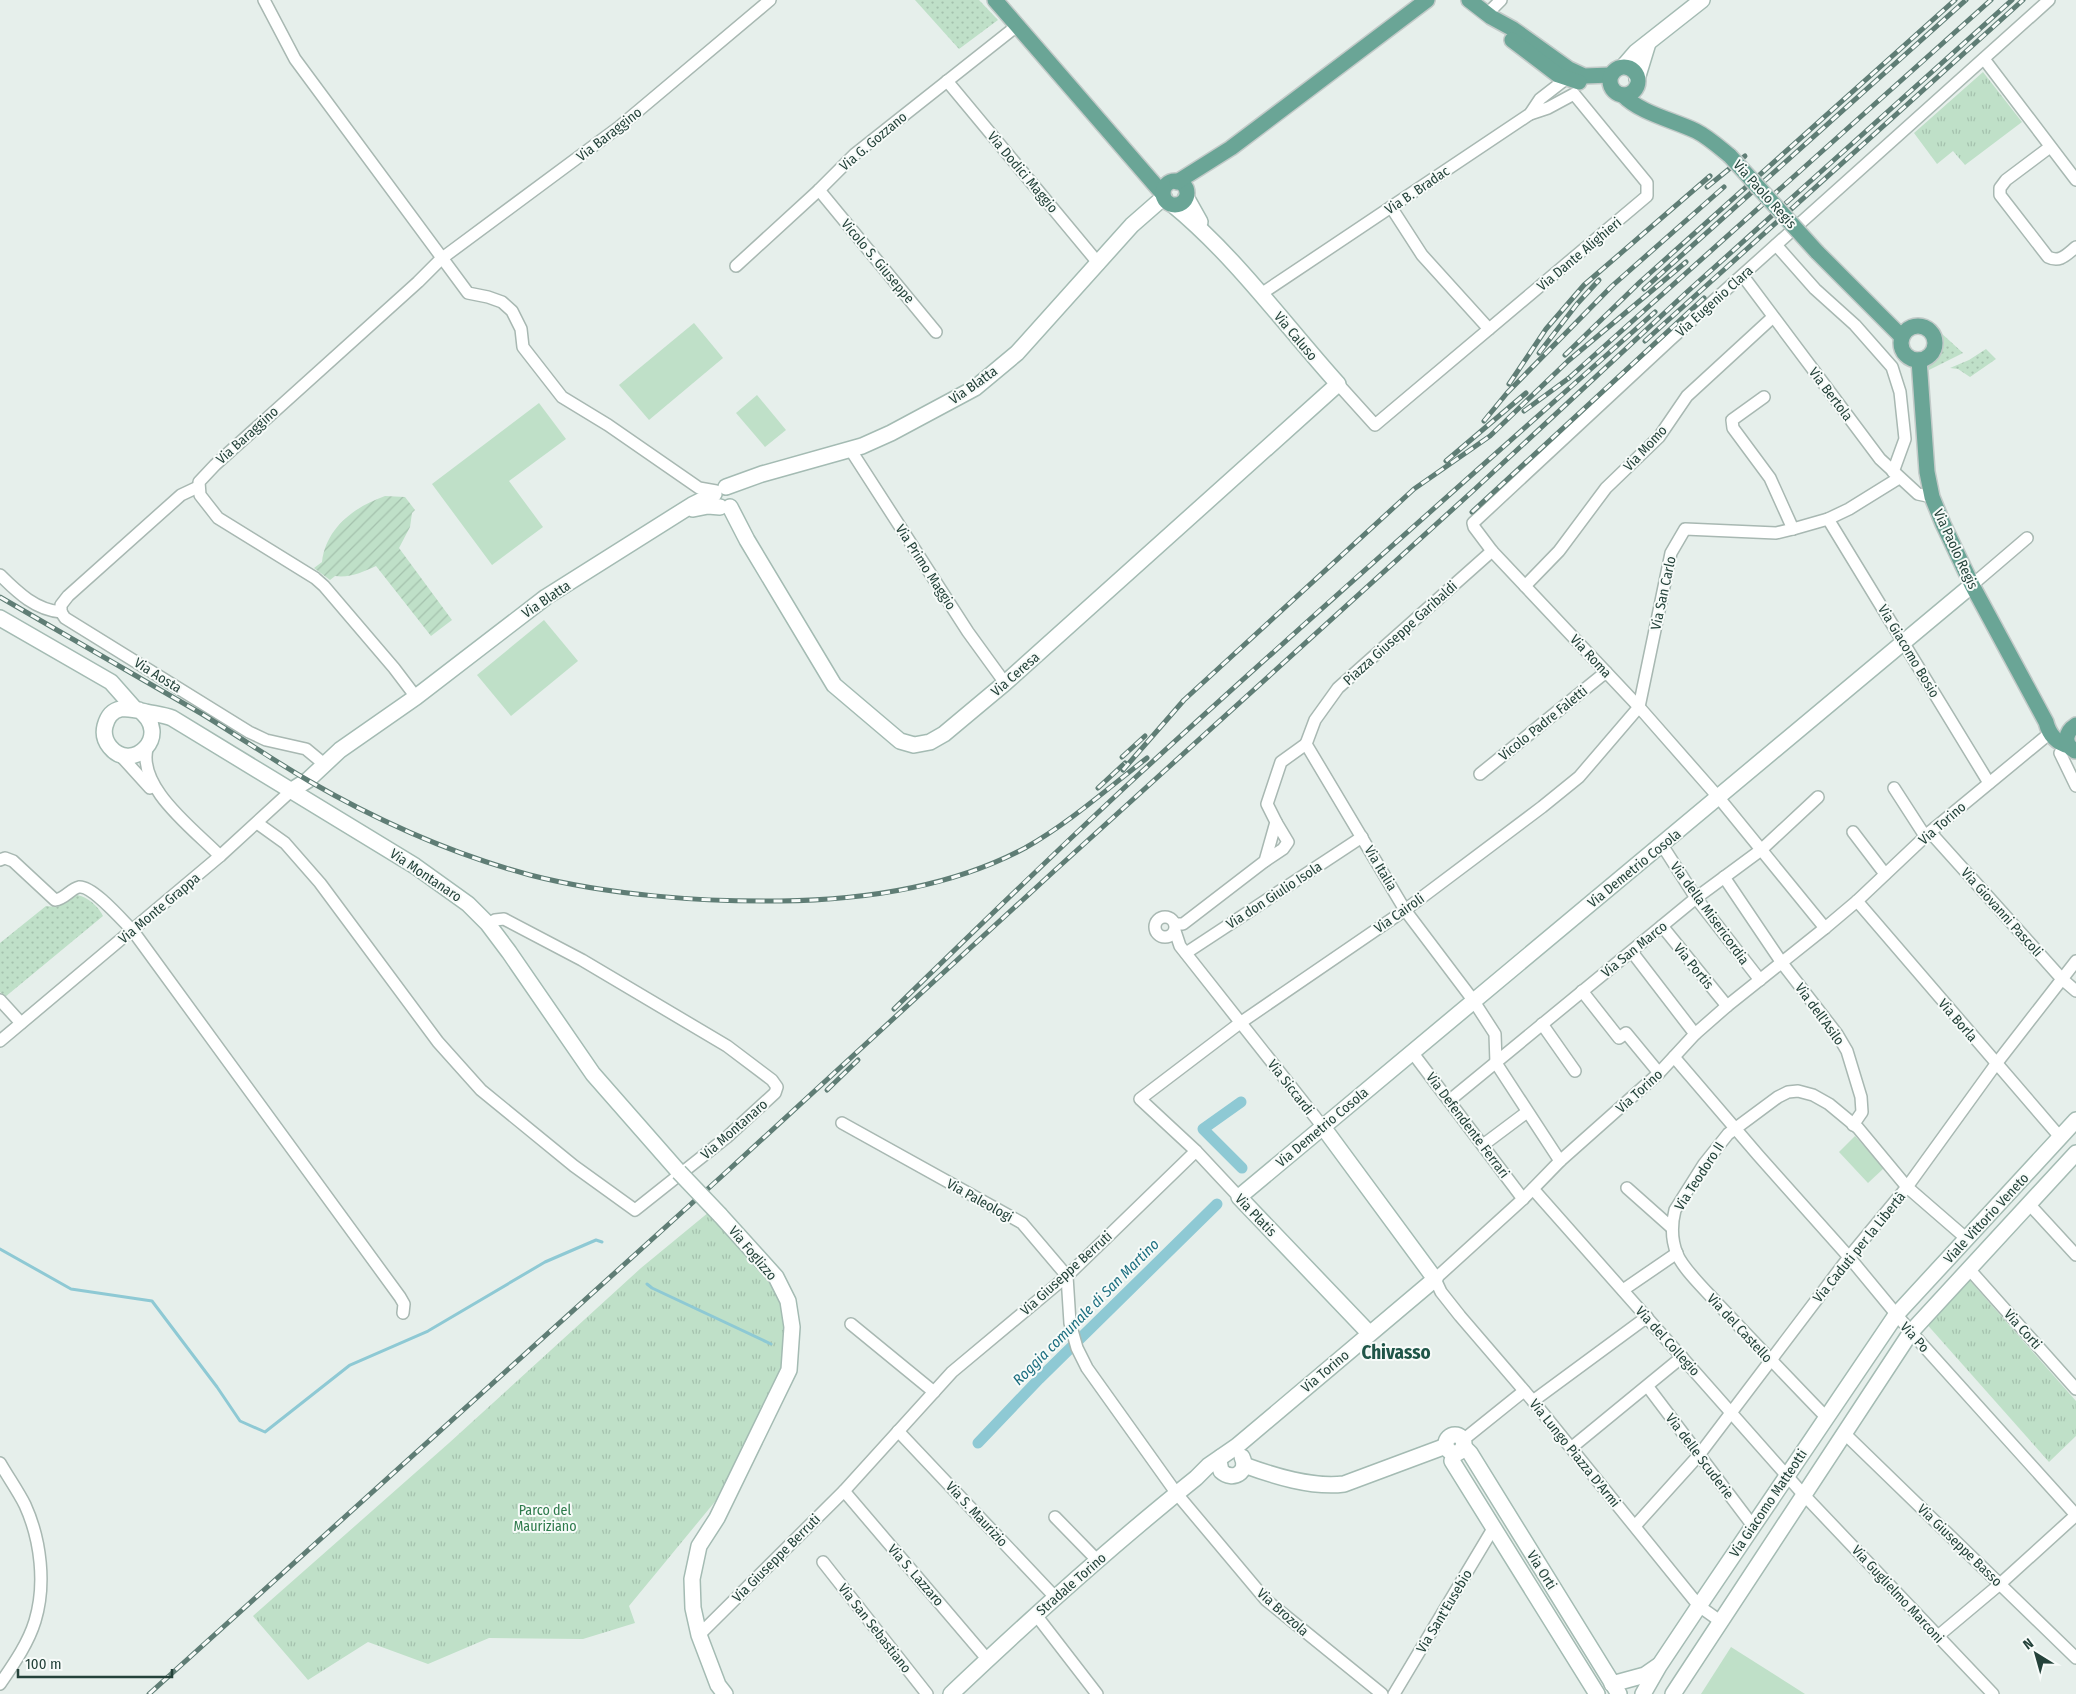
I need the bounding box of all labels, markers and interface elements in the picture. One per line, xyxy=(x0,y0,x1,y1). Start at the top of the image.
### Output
street label: Via Baraggino xyxy=(573,104,645,165)
street label: Via G. Gozzano xyxy=(836,108,911,175)
street label: Via Dodici Maggio xyxy=(984,128,1062,216)
street label: Via Paolo Regis xyxy=(1729,157,1800,232)
street label: Via B. Bradac xyxy=(1382,163,1453,218)
street label: Via Dante Alighieri xyxy=(1534,214,1625,295)
street label: Vicolo S. Giuseppe xyxy=(837,216,918,307)
street label: Via Eugenio Clara xyxy=(1672,262,1757,341)
street label: Via Caluso xyxy=(1270,308,1321,364)
street label: Via Blatta xyxy=(946,363,1001,408)
street label: Via Bertola xyxy=(1805,364,1856,424)
street label: Via Baraggino xyxy=(213,403,282,468)
street label: Via Momo xyxy=(1620,422,1671,475)
street label: Via Paolo Regis xyxy=(1930,506,1981,592)
street label: Via Primo Maggio xyxy=(892,521,960,613)
street label: Via San Carlo xyxy=(1647,555,1680,632)
street label: Via Blatta xyxy=(519,577,574,622)
street label: Piazza Giuseppe Garibaldi xyxy=(1340,578,1461,689)
street label: Via Giacomo Bosio xyxy=(1874,602,1943,701)
street label: Via Roma xyxy=(1566,631,1615,682)
street label: Via Ceresa xyxy=(988,649,1043,700)
street label: Via Aosta xyxy=(131,654,185,697)
street label: Vicolo Padre Faletti xyxy=(1496,683,1591,764)
street label: Via Torino xyxy=(1915,798,1969,849)
street label: Via Demetrio Cosola xyxy=(1584,825,1685,911)
street label: Via Italia xyxy=(1360,843,1401,894)
street label: Via Montanaro xyxy=(387,845,465,906)
street label: Via don Giulio Isola xyxy=(1223,858,1325,933)
street label: Via della Misericordia xyxy=(1667,859,1753,968)
street label: Via Giovanni Pascoli xyxy=(1957,864,2046,960)
street label: Via Monte Grappa xyxy=(115,869,204,947)
street label: Via Cairoli xyxy=(1371,890,1428,937)
street label: Via San Marco xyxy=(1598,918,1671,981)
street label: Via Portis xyxy=(1670,940,1717,993)
street label: Via dell'Asilo xyxy=(1791,980,1848,1049)
street label: Via Borla xyxy=(1934,995,1981,1045)
street label: Via Siccardi xyxy=(1264,1056,1317,1118)
street label: Via Torino xyxy=(1612,1066,1666,1117)
street label: Via Defendente Ferrari xyxy=(1422,1069,1513,1181)
street label: Via Demetrio Cosola xyxy=(1273,1084,1372,1171)
street label: Via Montanaro xyxy=(697,1096,771,1163)
street label: Via Teodoro II xyxy=(1671,1139,1728,1214)
street label: Viale Vittorio Veneto xyxy=(1940,1170,2032,1267)
street label: Via Paleologi xyxy=(944,1175,1016,1226)
street label: Via Caduti per la Libertà xyxy=(1810,1188,1909,1306)
street label: Via Platis xyxy=(1231,1191,1280,1240)
street label: Via Foglizzo xyxy=(725,1223,780,1284)
street label: Via Giuseppe Berruti xyxy=(1017,1228,1116,1319)
water label: Roggia comunale di San Martino xyxy=(1009,1235,1163,1389)
street label: Via del Castello xyxy=(1703,1290,1776,1366)
street label: Via del Collegio xyxy=(1632,1303,1703,1380)
street label: Via Corti xyxy=(2000,1306,2045,1353)
street label: Via Po xyxy=(1897,1319,1933,1356)
district label: Chivasso xyxy=(1361,1341,1431,1364)
street label: Via Torino xyxy=(1298,1347,1353,1396)
street label: Via Lungo Piazza D'Armi xyxy=(1526,1396,1623,1511)
street label: Via delle Scuderie xyxy=(1662,1410,1737,1502)
street label: Via Giacomo Matteotti xyxy=(1726,1446,1811,1560)
street label: Via S. Maurizio xyxy=(942,1478,1011,1550)
street label: Via Giuseppe Basso xyxy=(1914,1501,2006,1590)
park label: Parco del Mauriziano xyxy=(513,1502,577,1535)
street label: Via Giuseppe Berruti xyxy=(729,1511,824,1606)
street label: Via S. Lazzaro xyxy=(884,1541,947,1610)
street label: Via Guglielmo Marconi xyxy=(1848,1542,1947,1647)
street label: Via Orti xyxy=(1523,1548,1560,1593)
street label: Stradale Torino xyxy=(1033,1549,1110,1619)
street label: Via Sant'Eusebio xyxy=(1413,1567,1476,1656)
street label: Via San Sebastiano xyxy=(834,1580,915,1676)
street label: Via Brozola xyxy=(1253,1585,1312,1640)
north arrow xyxy=(2011,1629,2061,1679)
text: N xyxy=(2020,1635,2037,1653)
scale bar xyxy=(18,1646,171,1678)
text: 100 m xyxy=(25,1655,62,1673)

